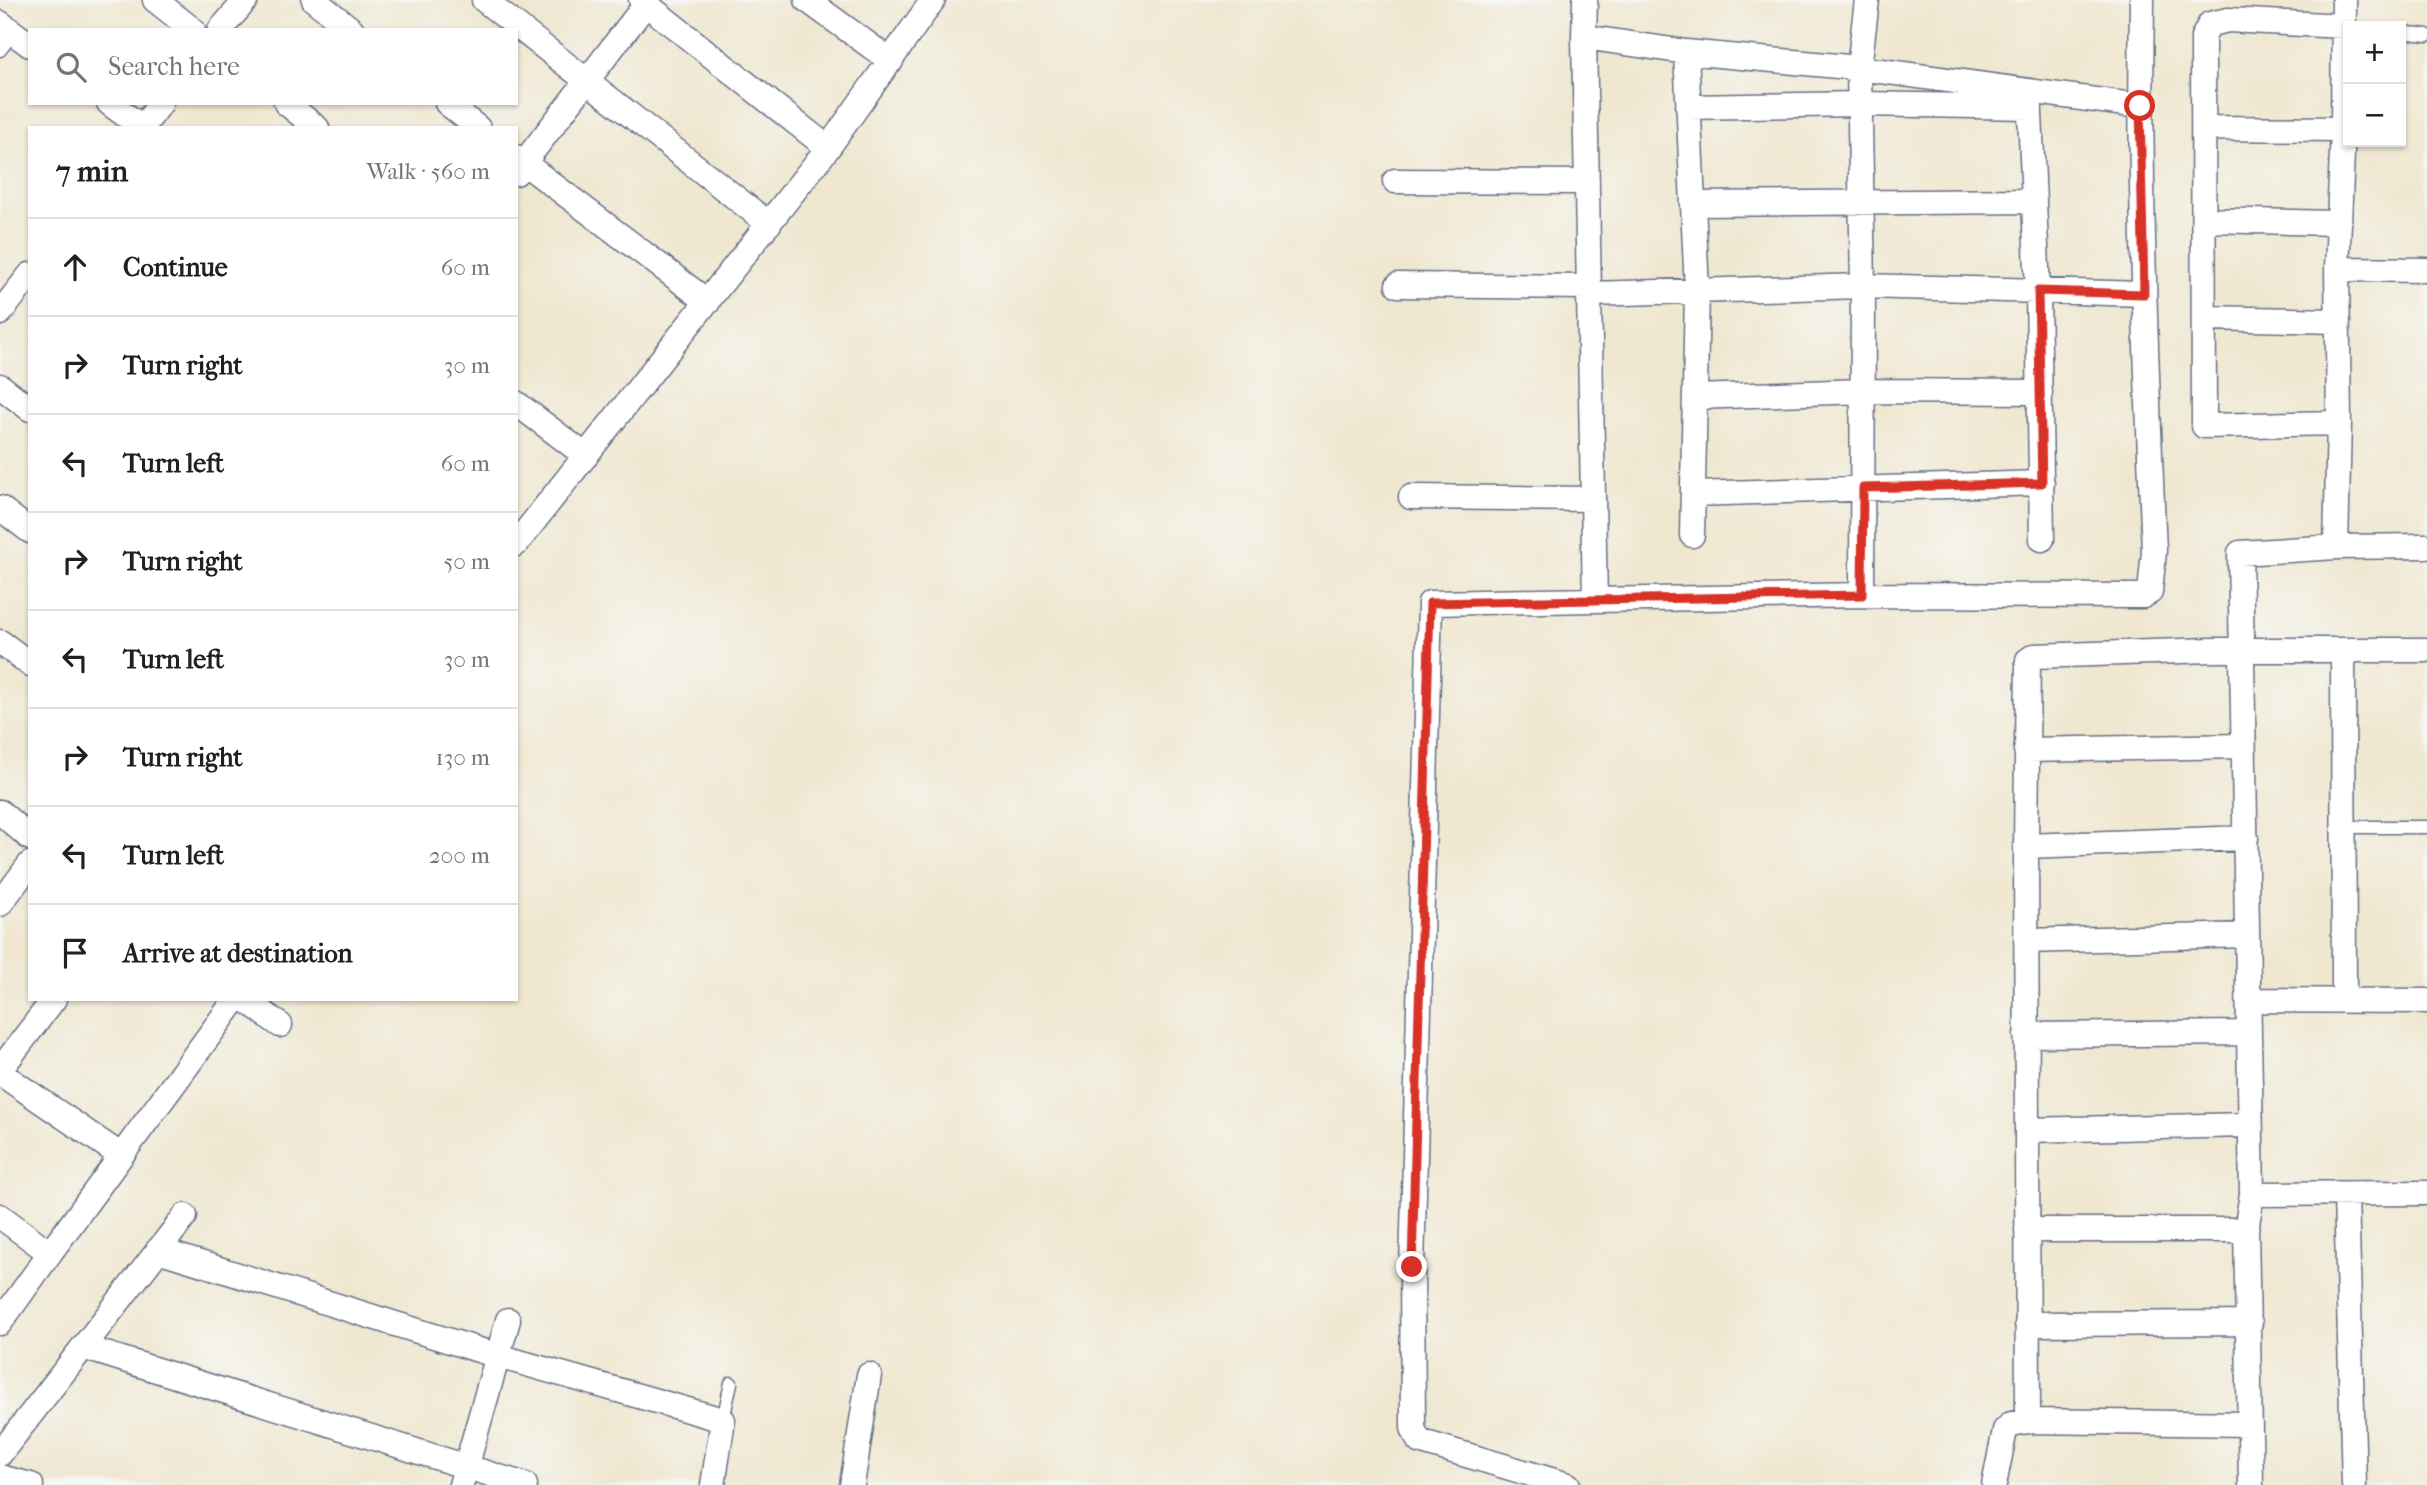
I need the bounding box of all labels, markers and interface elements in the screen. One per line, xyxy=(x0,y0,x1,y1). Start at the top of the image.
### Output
map controls xyxy=(2343,21,2406,147)
button: + xyxy=(2343,21,2406,84)
search box xyxy=(28,28,518,105)
icon: search xyxy=(52,48,90,86)
text: Search here xyxy=(108,51,240,82)
button: − xyxy=(2343,84,2406,147)
route start xyxy=(2124,90,2155,121)
text: 7 min xyxy=(56,154,128,189)
text: Walk · 560 m xyxy=(366,158,490,185)
icon: ahead xyxy=(56,248,94,286)
text: Continue xyxy=(123,252,228,283)
text: 60 m xyxy=(441,254,490,281)
icon: right xyxy=(56,346,94,384)
text: Turn right xyxy=(123,350,243,381)
text: 30 m xyxy=(444,352,490,379)
icon: left xyxy=(56,444,94,482)
text: Turn left xyxy=(123,448,224,479)
text: 60 m xyxy=(441,450,490,477)
icon: right xyxy=(56,542,94,580)
text: Turn right xyxy=(123,546,243,577)
text: 50 m xyxy=(443,548,490,575)
icon: left xyxy=(56,640,94,678)
text: Turn left xyxy=(123,644,224,675)
text: 30 m xyxy=(444,646,490,673)
icon: right xyxy=(56,738,94,776)
text: Turn right xyxy=(123,742,243,773)
text: 130 m xyxy=(436,744,490,771)
icon: left xyxy=(56,836,94,874)
text: Turn left xyxy=(123,840,224,871)
text: 200 m xyxy=(429,842,490,869)
icon: arrive xyxy=(56,934,94,972)
text: Arrive at destination xyxy=(123,938,353,969)
route end xyxy=(1396,1251,1427,1282)

